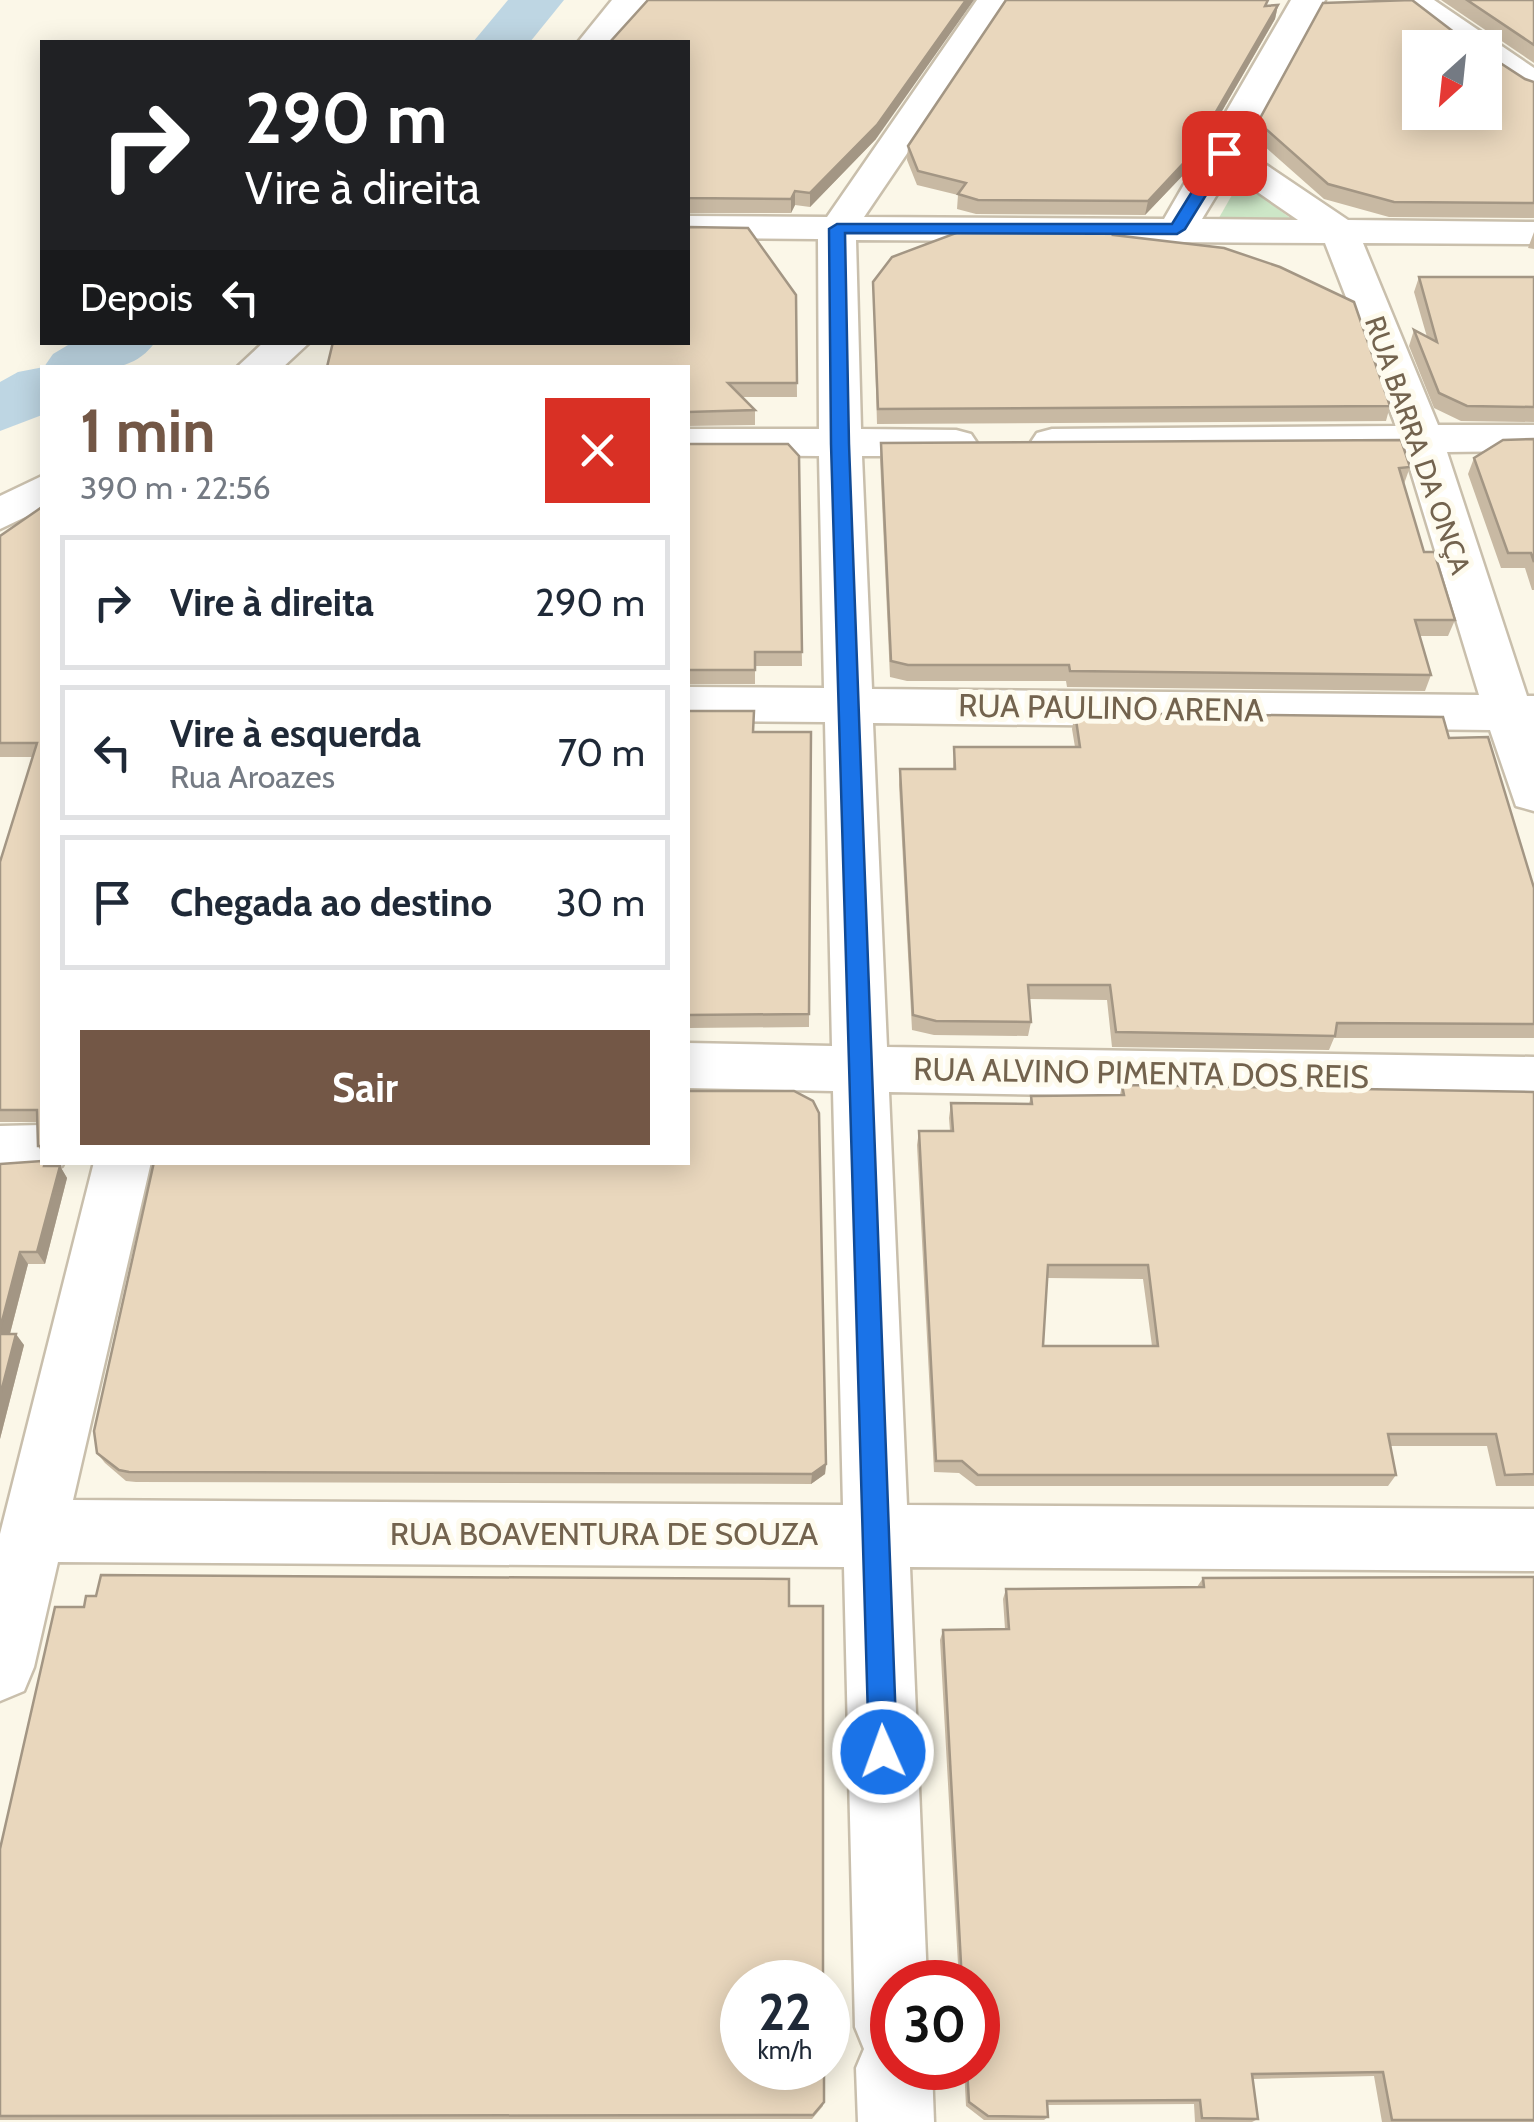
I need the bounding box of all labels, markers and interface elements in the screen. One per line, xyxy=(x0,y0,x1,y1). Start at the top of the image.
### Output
north arrow xyxy=(1402,30,1502,130)
map controls xyxy=(1402,30,1502,130)
text: 290 m xyxy=(245,75,447,161)
icon: right xyxy=(80,80,210,210)
pin xyxy=(1182,111,1267,196)
icon: arrive xyxy=(1197,126,1252,181)
text: Vire à direita xyxy=(245,161,480,215)
icon: left xyxy=(213,270,268,325)
text: Depois xyxy=(80,274,193,321)
street label: RUA BARRA DA ONÇA xyxy=(1358,311,1478,579)
text: 1 min xyxy=(80,394,215,467)
button: close xyxy=(545,398,650,503)
text: 390 m · 22:56 xyxy=(80,468,271,507)
icon: right xyxy=(85,575,140,630)
text: Vire à direita xyxy=(170,579,374,626)
text: 290 m xyxy=(535,579,645,626)
street label: RUA PAULINO ARENA xyxy=(958,685,1265,730)
text: Vire à esquerda xyxy=(170,710,421,757)
icon: left xyxy=(85,725,140,780)
text: 70 m xyxy=(558,729,645,776)
text: Rua Aroazes xyxy=(170,757,335,796)
icon: arrive xyxy=(85,875,140,930)
text: Chegada ao destino xyxy=(170,879,492,926)
text: 30 m xyxy=(556,879,645,926)
button: Sair xyxy=(80,1030,650,1145)
street label: RUA ALVINO PIMENTA DOS REIS xyxy=(913,1049,1369,1096)
street label: RUA BOAVENTURA DE SOUZA xyxy=(390,1514,818,1553)
position arrow xyxy=(831,1700,935,1804)
speed limit sign: 30 xyxy=(870,1960,1000,2090)
text: 22 xyxy=(759,1982,811,2043)
text: km/h xyxy=(758,2035,812,2065)

